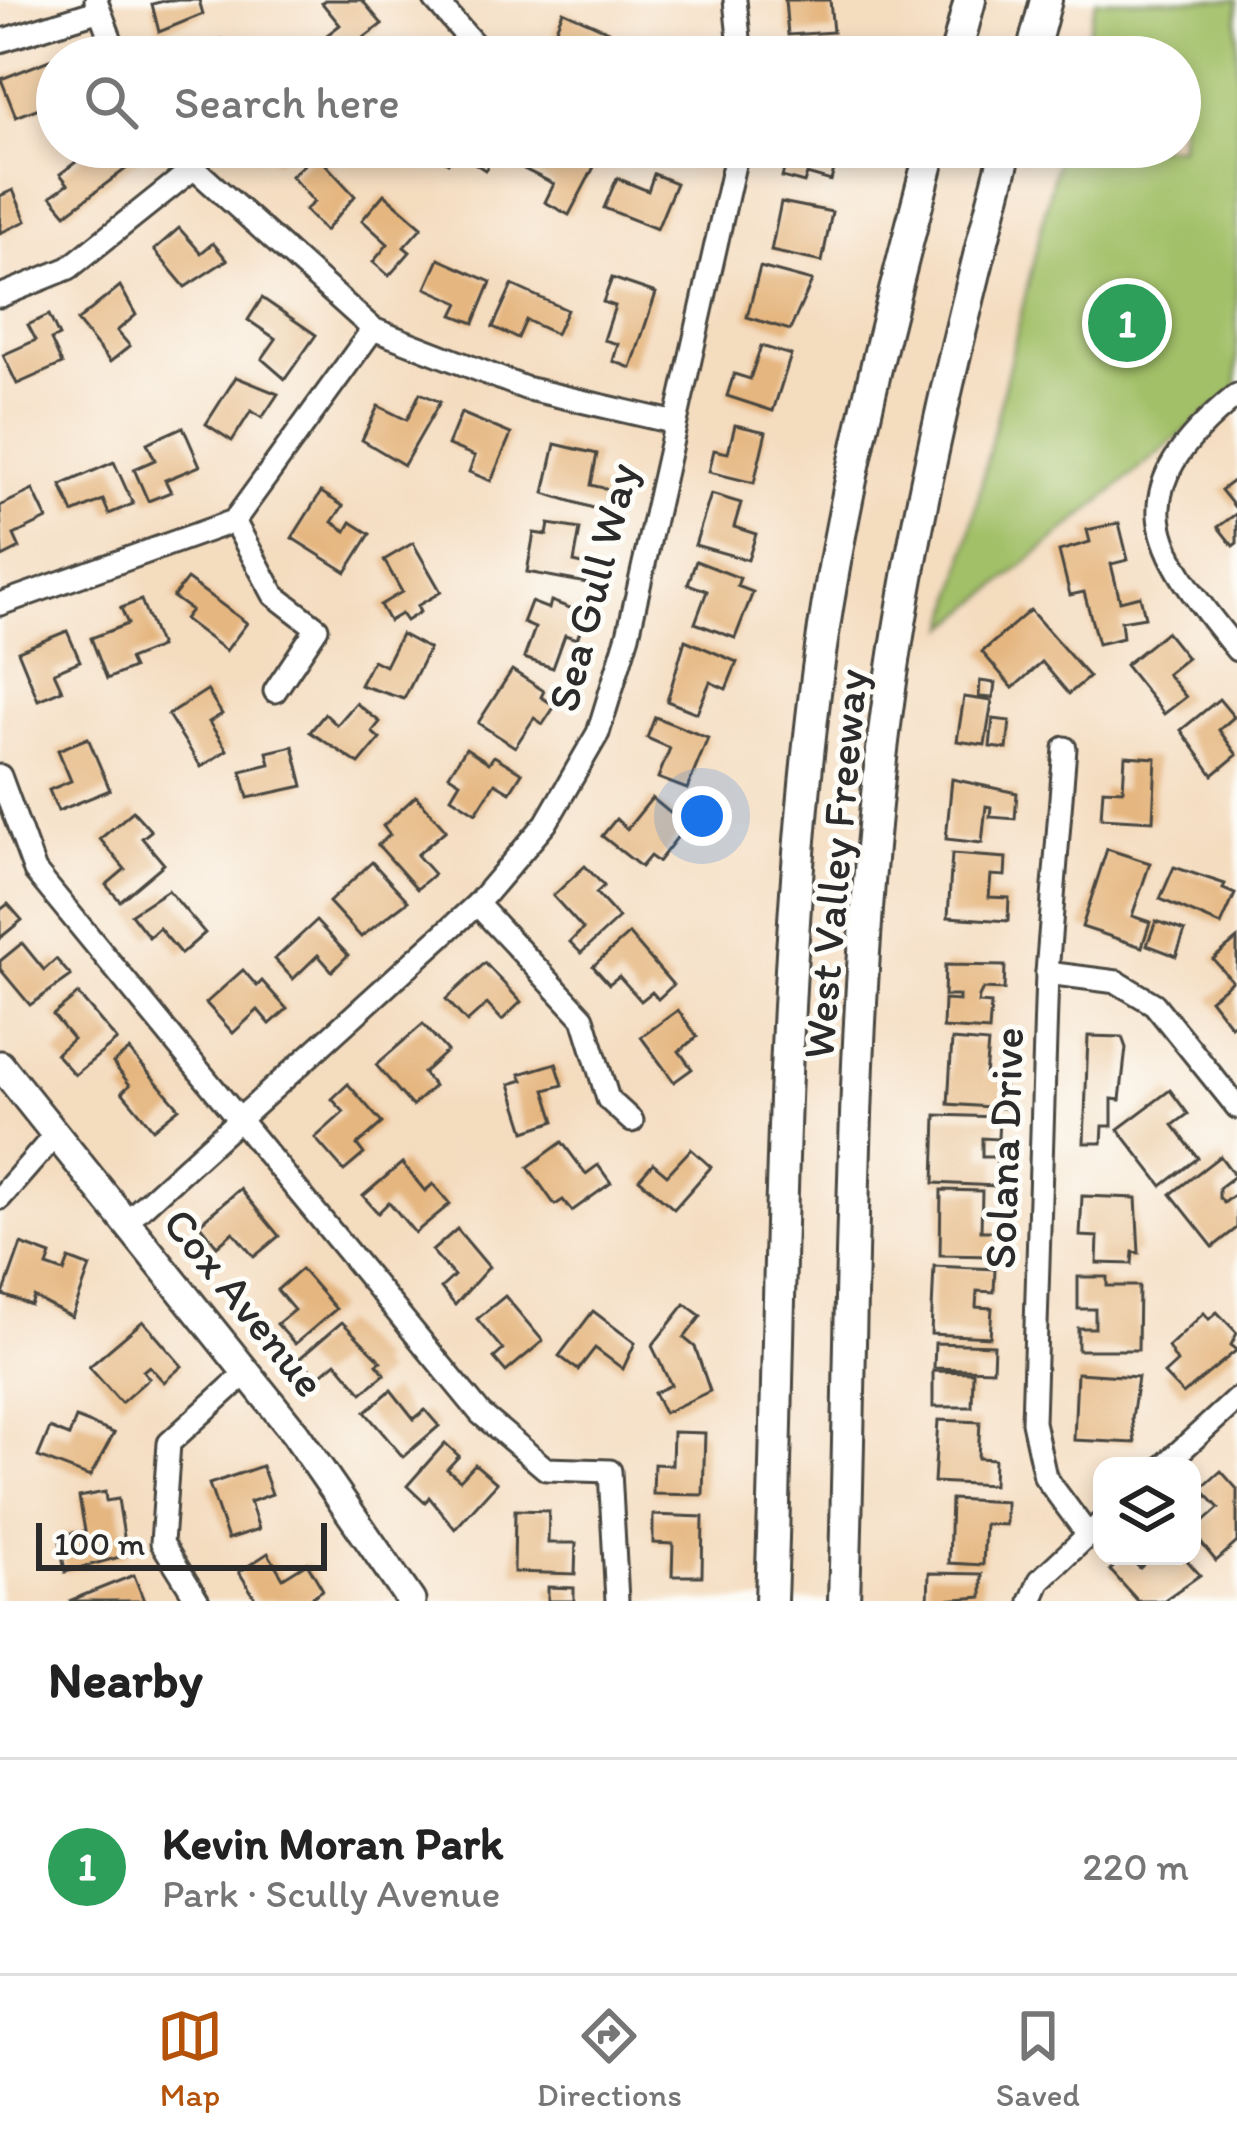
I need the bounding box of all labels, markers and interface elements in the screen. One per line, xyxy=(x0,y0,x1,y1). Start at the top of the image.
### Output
search box xyxy=(36,36,1201,168)
icon: search xyxy=(78,69,144,135)
text: Search here xyxy=(174,75,400,129)
pin: 1 xyxy=(1088,278,1166,368)
street label: Sea Gull Way xyxy=(535,457,649,717)
street label: West Valley Freeway xyxy=(790,667,878,1061)
your location xyxy=(672,786,732,846)
street label: Solana Drive xyxy=(972,1026,1034,1270)
street label: Cox Avenue xyxy=(152,1197,338,1407)
map controls xyxy=(1093,1457,1201,1565)
button: layers xyxy=(1093,1457,1201,1565)
scale bar xyxy=(36,1517,327,1570)
text: 100 m xyxy=(54,1524,145,1563)
text: Nearby xyxy=(48,1649,203,1710)
text: Kevin Moran Park xyxy=(162,1816,503,1870)
text: 1 xyxy=(78,1843,96,1890)
text: 220 m xyxy=(1082,1843,1189,1890)
text: Park · Scully Avenue xyxy=(162,1870,500,1917)
tab: Map xyxy=(157,2003,223,2114)
tab: Directions xyxy=(537,2003,682,2114)
tab: Saved xyxy=(996,2003,1080,2114)

